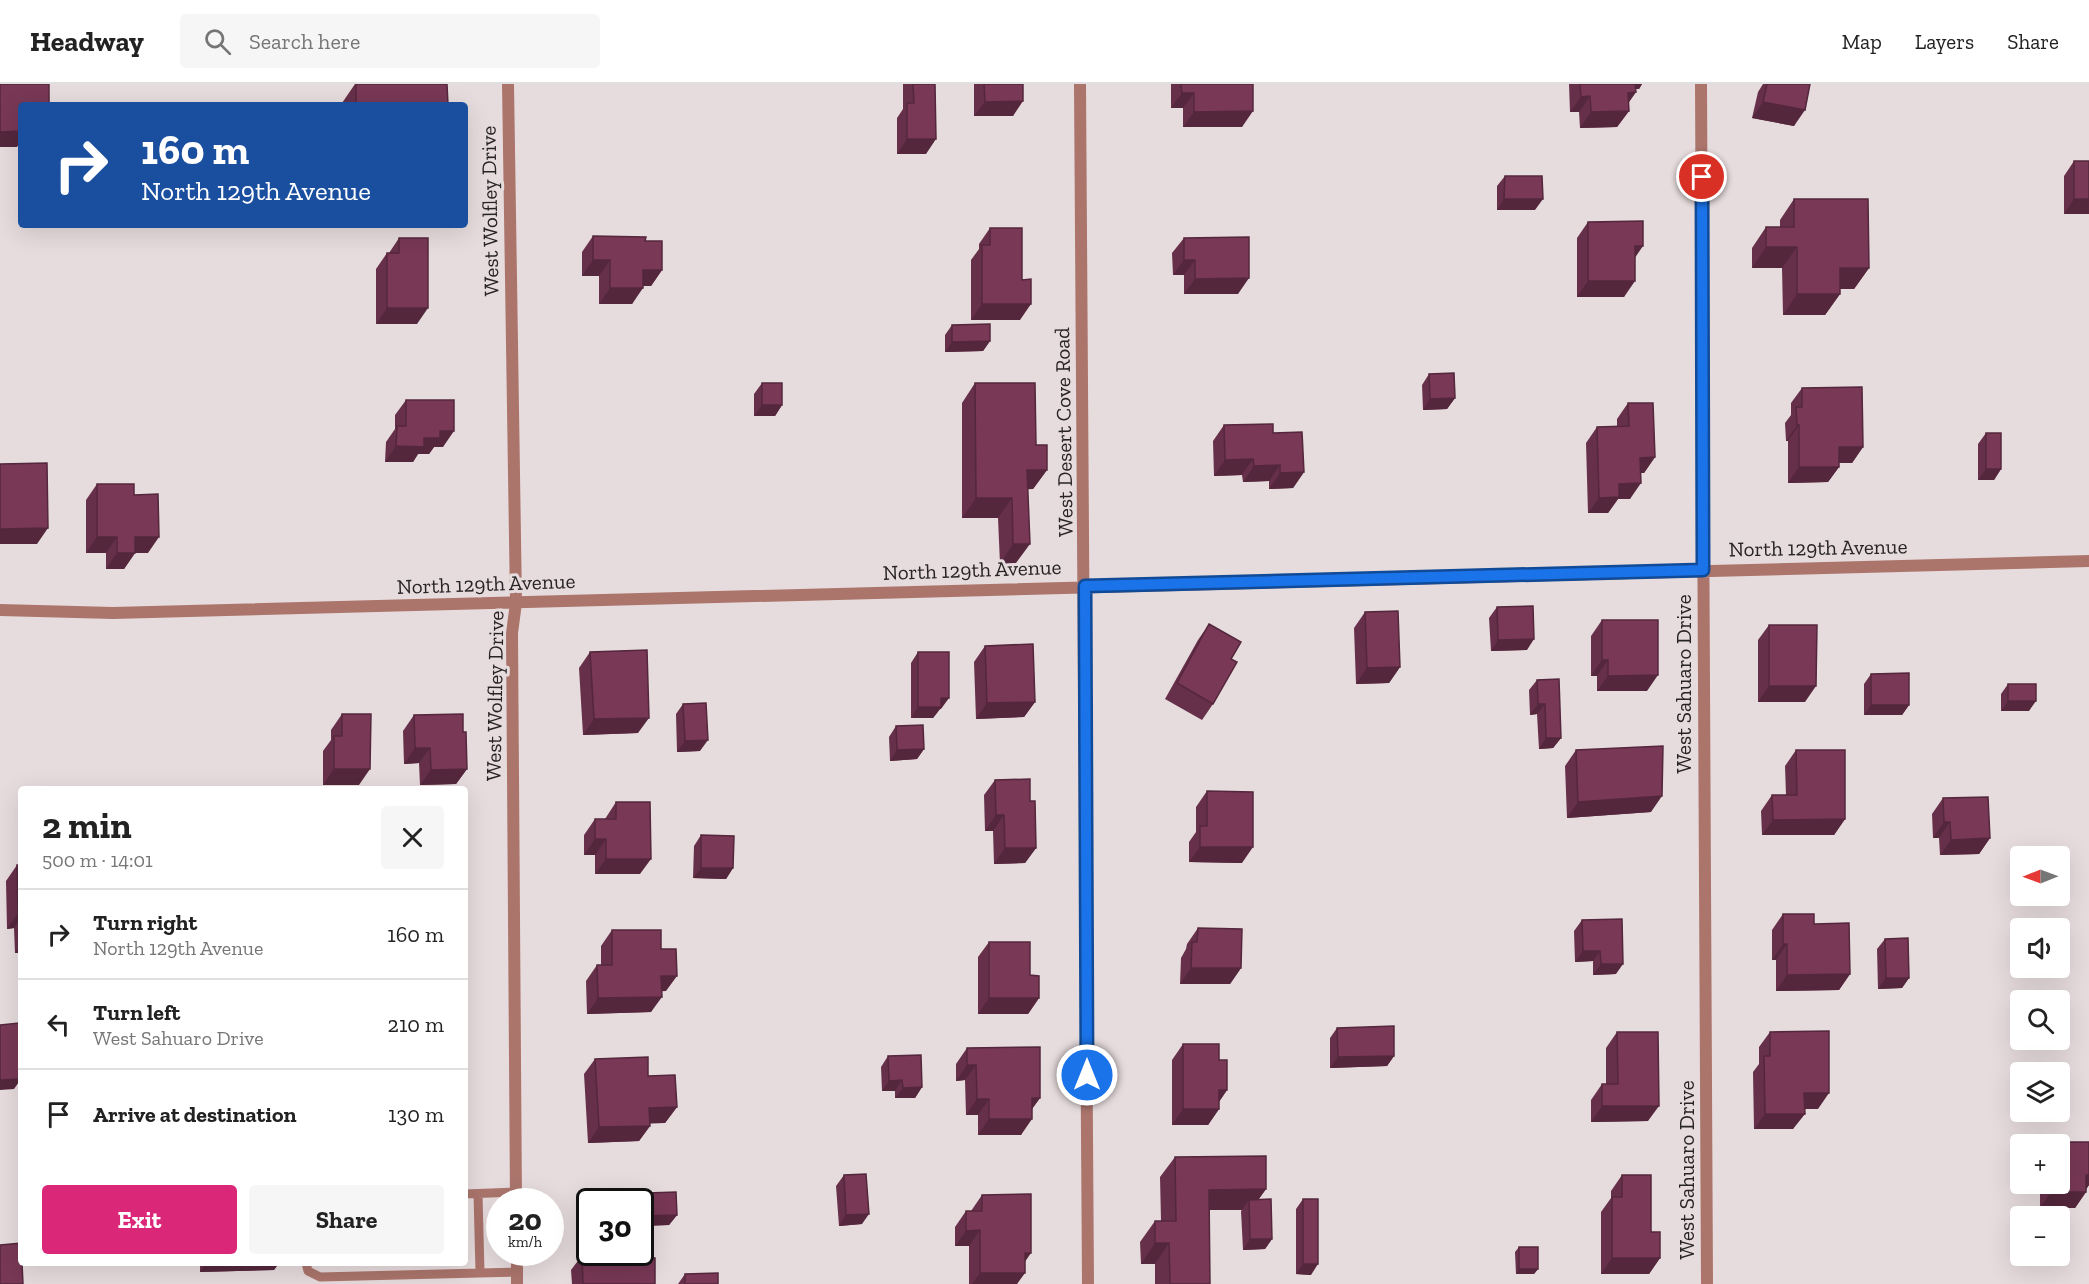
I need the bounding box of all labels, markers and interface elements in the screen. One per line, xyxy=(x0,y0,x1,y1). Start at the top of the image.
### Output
search box xyxy=(180,14,600,68)
text: Headway xyxy=(30,25,144,58)
icon: search xyxy=(201,25,234,58)
text: Search here xyxy=(249,28,360,55)
text: Map xyxy=(1842,29,1882,54)
text: Layers xyxy=(1915,29,1974,54)
text: Share xyxy=(2007,29,2059,54)
text: 160 m xyxy=(141,124,249,175)
street label: West Wolfley Drive xyxy=(476,125,503,296)
icon: right xyxy=(42,126,120,204)
pin xyxy=(1676,151,1727,202)
icon: arrive xyxy=(1685,160,1718,193)
text: North 129th Avenue xyxy=(141,175,371,207)
street label: West Desert Cove Road xyxy=(1049,327,1078,537)
street label: North 129th Avenue xyxy=(1728,533,1908,562)
street label: North 129th Avenue xyxy=(882,554,1062,585)
street label: North 129th Avenue xyxy=(396,568,576,599)
street label: West Sahuaro Drive xyxy=(1671,594,1696,774)
street label: West Wolfley Drive xyxy=(481,610,508,781)
text: 2 min xyxy=(42,804,132,847)
button: close xyxy=(381,806,444,869)
north arrow xyxy=(2010,846,2070,906)
map controls xyxy=(2010,846,2070,1266)
text: 500 m · 14:01 xyxy=(42,848,153,872)
text: Turn right xyxy=(93,909,197,936)
icon: right xyxy=(42,918,75,951)
button: sound xyxy=(2010,918,2070,978)
text: 160 m xyxy=(387,921,444,948)
text: North 129th Avenue xyxy=(93,936,263,960)
button: search xyxy=(2010,990,2070,1050)
text: Turn left xyxy=(93,999,180,1026)
icon: left xyxy=(42,1008,75,1041)
text: 210 m xyxy=(388,1011,444,1038)
text: West Sahuaro Drive xyxy=(93,1026,264,1050)
position arrow xyxy=(1055,1043,1119,1107)
button: layers xyxy=(2010,1062,2070,1122)
street label: West Sahuaro Drive xyxy=(1674,1080,1699,1260)
icon: arrive xyxy=(42,1098,75,1131)
text: Arrive at destination xyxy=(93,1101,296,1128)
text: 130 m xyxy=(388,1101,444,1128)
button: + xyxy=(2010,1134,2070,1194)
button: Exit xyxy=(42,1185,237,1254)
button: Share xyxy=(249,1185,444,1254)
speed limit sign: 30 xyxy=(576,1188,654,1266)
text: 20 xyxy=(508,1202,542,1238)
button: − xyxy=(2010,1206,2070,1266)
text: km/h xyxy=(508,1233,542,1251)

